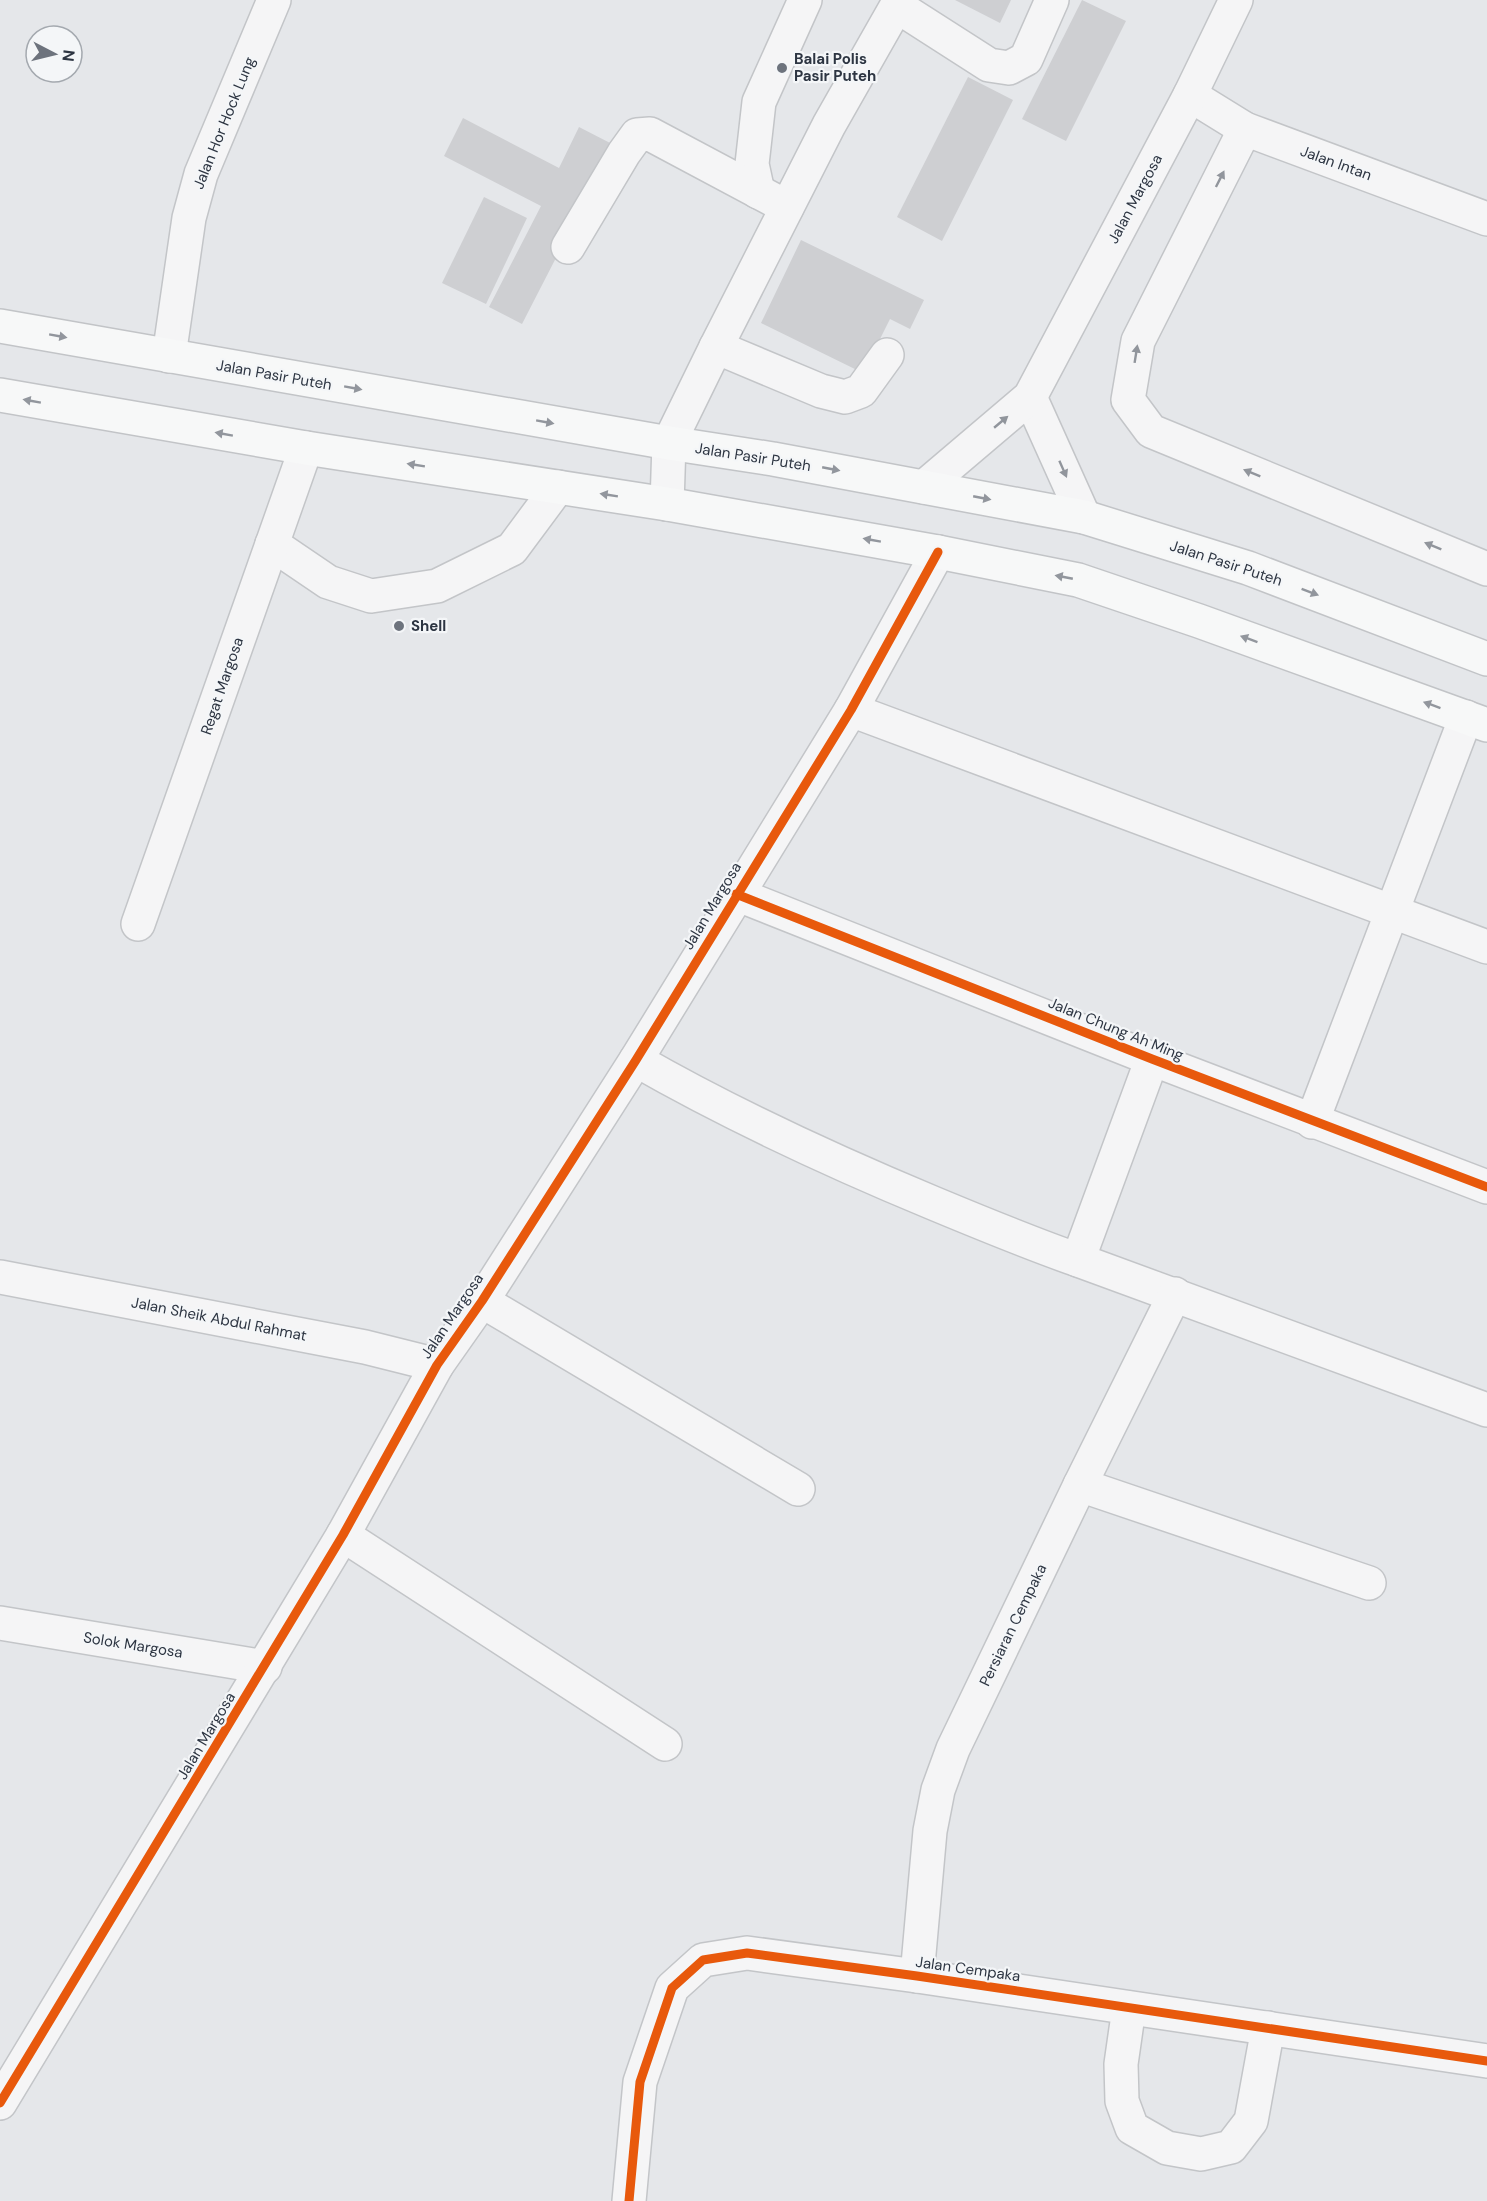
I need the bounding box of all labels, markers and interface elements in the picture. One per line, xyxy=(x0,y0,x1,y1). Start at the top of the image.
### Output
north arrow xyxy=(24,24,84,84)
text: N xyxy=(57,49,80,63)
place label: Balai Polis Pasir Puteh xyxy=(794,49,876,86)
street label: Jalan Hor Hock Lung xyxy=(188,54,260,192)
marker: Balai Polis Pasir Puteh xyxy=(775,61,789,75)
street label: Jalan Intan xyxy=(1298,141,1374,185)
street label: Jalan Margosa xyxy=(1103,151,1167,247)
one-way arrow xyxy=(1215,170,1224,187)
one-way arrow xyxy=(48,332,67,341)
one-way arrow xyxy=(1131,344,1140,363)
street label: Jalan Pasir Puteh xyxy=(215,355,333,395)
one-way arrow xyxy=(344,384,363,393)
one-way arrow xyxy=(22,396,41,405)
one-way arrow xyxy=(993,416,1008,429)
one-way arrow xyxy=(536,418,555,427)
one-way arrow xyxy=(214,429,233,438)
street label: Jalan Pasir Puteh xyxy=(694,438,812,476)
one-way arrow xyxy=(407,460,426,469)
one-way arrow xyxy=(1058,461,1068,479)
one-way arrow xyxy=(822,465,841,474)
one-way arrow xyxy=(1243,468,1261,478)
one-way arrow xyxy=(599,491,618,500)
one-way arrow xyxy=(973,494,992,503)
street label: Jalan Pasir Puteh xyxy=(1167,535,1285,591)
one-way arrow xyxy=(863,536,882,545)
one-way arrow xyxy=(1424,541,1442,550)
one-way arrow xyxy=(1054,572,1073,581)
one-way arrow xyxy=(1301,587,1319,597)
place label: Shell xyxy=(411,616,446,636)
marker: Shell xyxy=(392,619,406,633)
one-way arrow xyxy=(1240,633,1258,643)
street label: Regat Margosa xyxy=(196,635,248,737)
one-way arrow xyxy=(1423,699,1441,709)
street label: Jalan Margosa xyxy=(678,859,746,953)
street label: Jalan Chung Ah Ming xyxy=(1045,993,1187,1065)
street label: Jalan Margosa xyxy=(416,1270,488,1362)
street label: Jalan Sheik Abdul Rahmat xyxy=(130,1292,308,1346)
street label: Persiaran Cempaka xyxy=(975,1560,1051,1690)
street label: Solok Margosa xyxy=(82,1627,184,1663)
street label: Jalan Margosa xyxy=(172,1689,240,1783)
street label: Jalan Cempaka xyxy=(914,1952,1022,1986)

